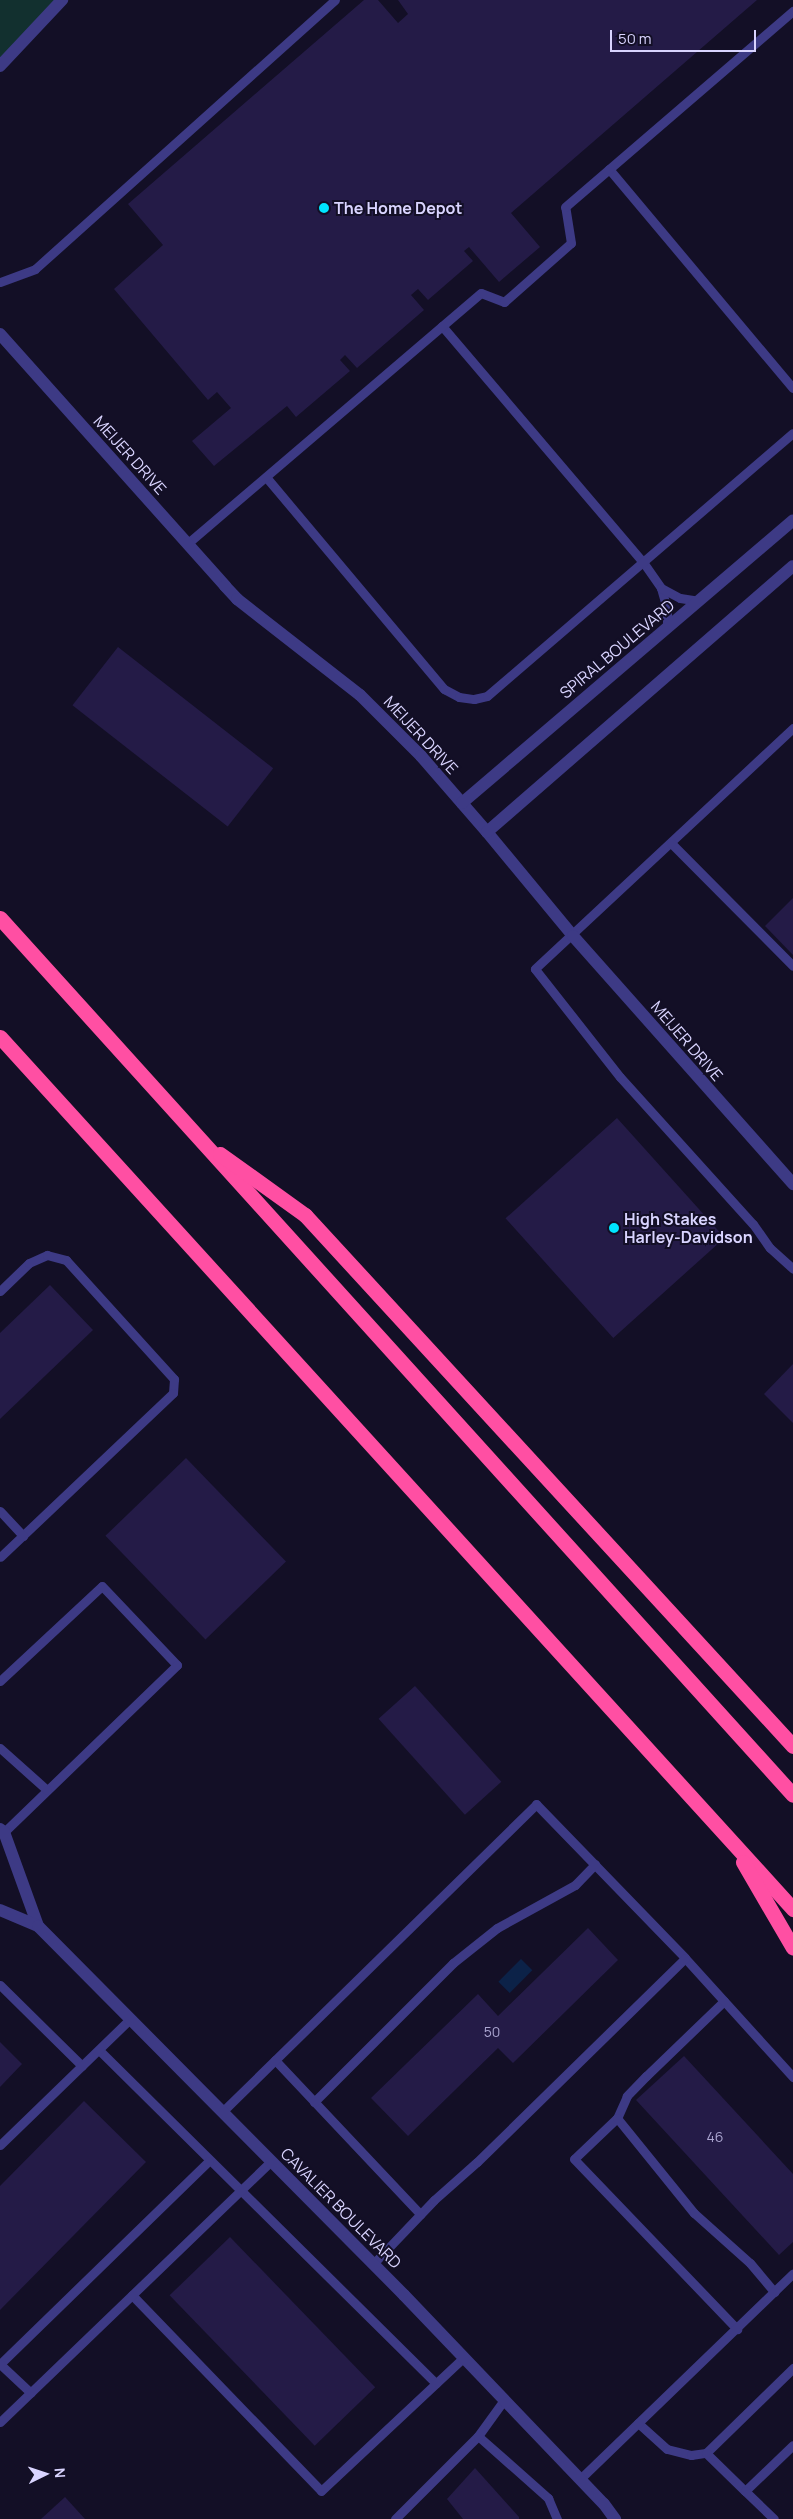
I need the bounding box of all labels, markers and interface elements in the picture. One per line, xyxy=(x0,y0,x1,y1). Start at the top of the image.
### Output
scale bar xyxy=(613,20,759,52)
text: 50 m xyxy=(618,28,652,49)
place label: The Home Depot xyxy=(334,198,462,218)
marker: The Home Depot xyxy=(318,202,330,214)
street label: MEIJER DRIVE xyxy=(90,412,170,498)
street label: SPIRAL BOULEVARD xyxy=(556,595,678,703)
street label: MEIJER DRIVE xyxy=(380,692,462,778)
street label: MEIJER DRIVE xyxy=(647,997,727,1085)
place label: High Stakes Harley-Davidson xyxy=(624,1209,753,1247)
marker: High Stakes Harley-Davidson xyxy=(608,1222,620,1234)
house number: 50 xyxy=(484,2024,500,2040)
house number: 46 xyxy=(707,2129,723,2145)
street label: CAVALIER BOULEVARD xyxy=(277,2144,405,2272)
north arrow xyxy=(20,2449,70,2499)
text: N xyxy=(51,2467,70,2479)

